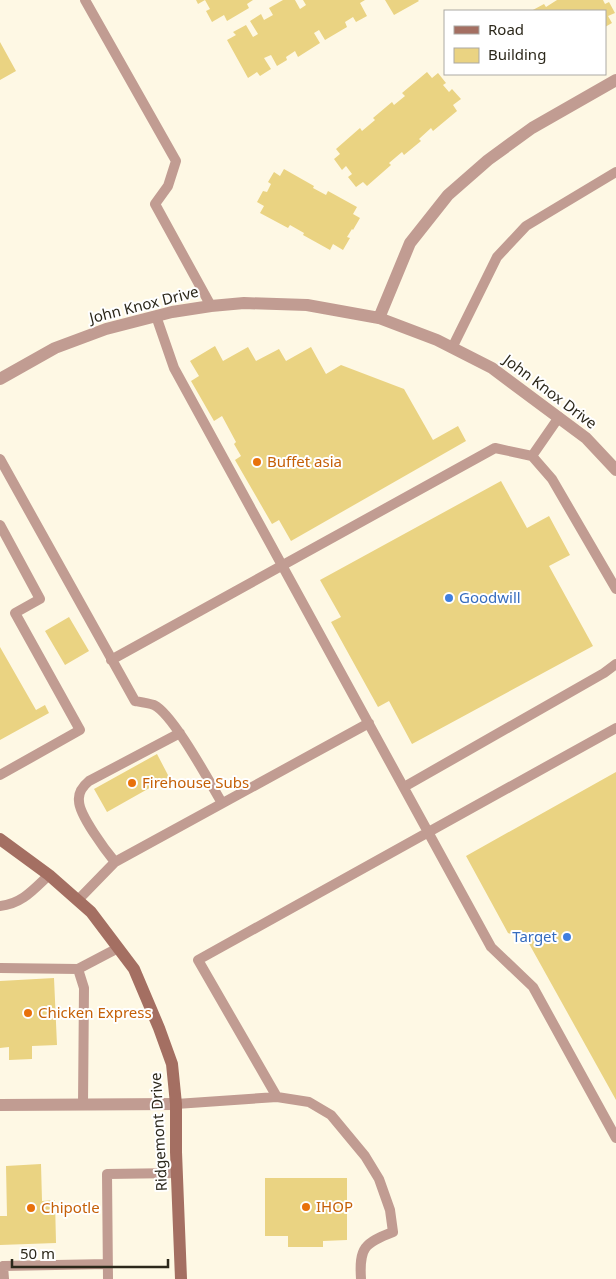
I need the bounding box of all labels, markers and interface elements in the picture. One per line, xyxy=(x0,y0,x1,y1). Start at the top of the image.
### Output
legend xyxy=(444,10,606,75)
text: Road xyxy=(488,19,524,39)
text: Building xyxy=(488,44,546,64)
street label: John Knox Drive xyxy=(85,281,200,328)
street label: John Knox Drive xyxy=(498,348,601,433)
place label: Buffet asia xyxy=(267,451,342,471)
marker: Buffet asia xyxy=(251,456,263,468)
place label: Goodwill xyxy=(459,587,521,607)
marker: Goodwill xyxy=(443,592,455,604)
place label: Firehouse Subs xyxy=(142,772,249,792)
marker: Firehouse Subs xyxy=(126,777,138,789)
place label: Target xyxy=(512,926,558,946)
marker: Target xyxy=(561,931,573,943)
place label: Chicken Express xyxy=(38,1002,152,1022)
marker: Chicken Express xyxy=(22,1007,34,1019)
street label: Ridgemont Drive xyxy=(145,1072,171,1192)
place label: IHOP xyxy=(316,1196,353,1216)
place label: Chipotle xyxy=(41,1197,100,1217)
marker: IHOP xyxy=(300,1201,312,1213)
marker: Chipotle xyxy=(25,1202,37,1214)
scale bar xyxy=(12,1236,169,1268)
text: 50 m xyxy=(20,1243,55,1263)

